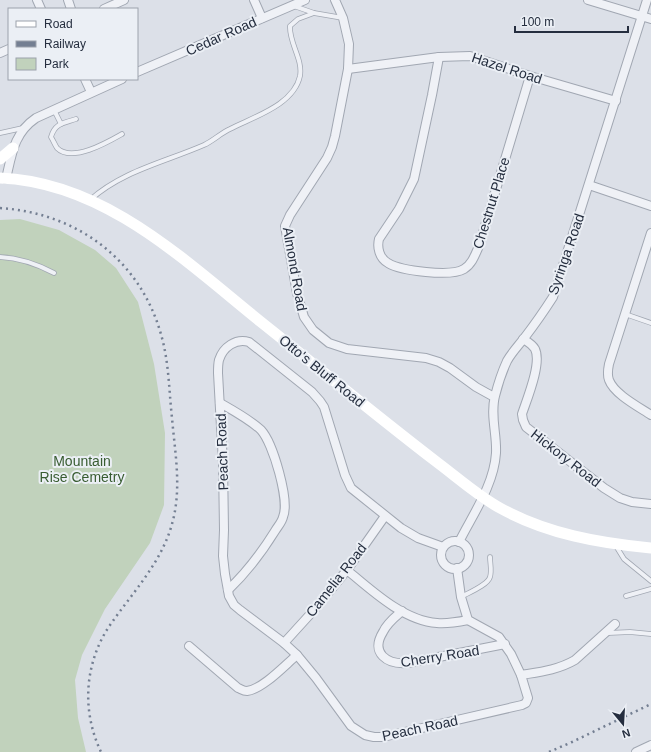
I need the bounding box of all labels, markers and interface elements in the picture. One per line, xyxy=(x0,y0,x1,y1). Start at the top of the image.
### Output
legend xyxy=(8,8,138,80)
scale bar xyxy=(515,8,628,34)
street label: Cedar Road xyxy=(183,13,259,59)
text: 100 m xyxy=(521,15,554,29)
text: Road xyxy=(44,17,73,31)
text: Railway xyxy=(44,37,86,51)
street label: Hazel Road xyxy=(470,49,544,87)
text: Park xyxy=(44,57,70,71)
street label: Chestnut Place xyxy=(469,155,513,251)
street label: Syringa Road xyxy=(545,211,587,297)
street label: Almond Road xyxy=(280,226,310,312)
street label: Otto's Bluff Road xyxy=(276,332,368,410)
street label: Peach Road xyxy=(213,413,231,491)
street label: Hickory Road xyxy=(528,426,604,490)
park label: Mountain Rise Cemetry xyxy=(40,453,124,485)
street label: Camelia Road xyxy=(302,540,370,620)
street label: Cherry Road xyxy=(400,642,480,670)
north arrow xyxy=(603,704,643,744)
street label: Peach Road xyxy=(381,712,459,744)
text: N xyxy=(620,727,632,740)

